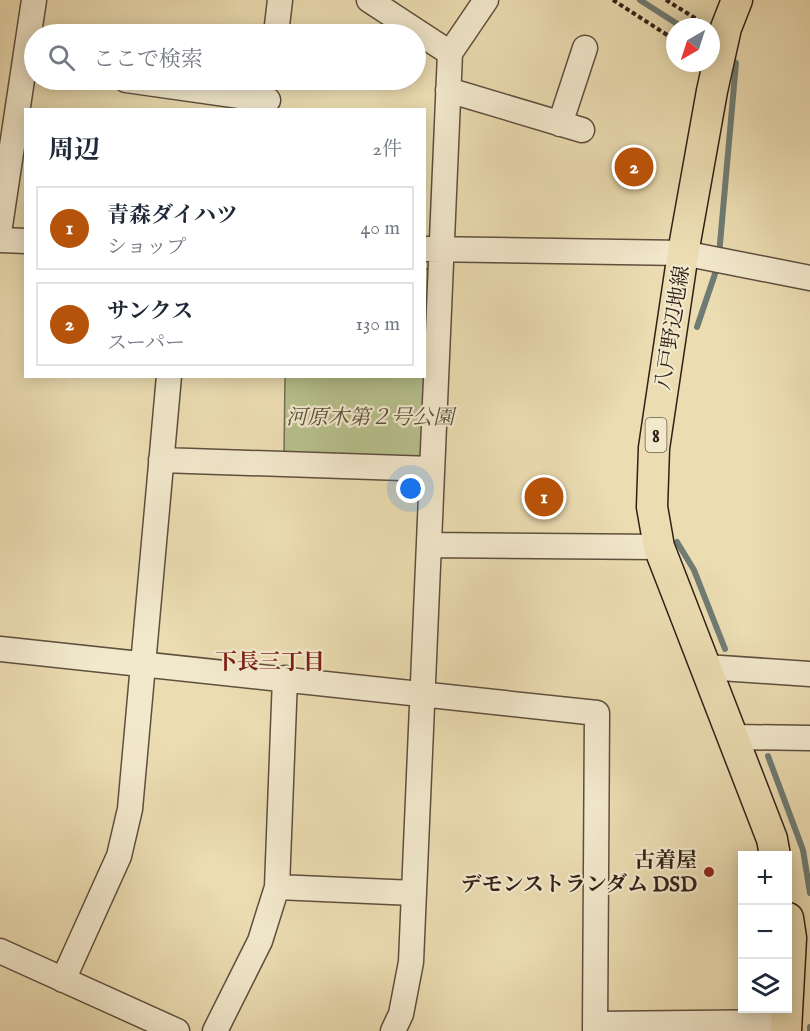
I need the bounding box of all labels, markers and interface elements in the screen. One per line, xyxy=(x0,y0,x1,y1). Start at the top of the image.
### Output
north arrow xyxy=(666,18,720,72)
search box xyxy=(24,24,426,90)
icon: search xyxy=(45,41,78,74)
text: ここで検索 xyxy=(93,46,203,74)
text: 周辺 xyxy=(48,134,100,167)
text: 2件 xyxy=(373,137,402,162)
pin: 2 xyxy=(614,144,654,190)
text: 青森ダイハツ xyxy=(107,202,238,230)
text: 1 xyxy=(66,216,73,241)
text: 40 m xyxy=(361,216,400,241)
text: ショップ xyxy=(107,235,187,260)
street label: 八戸野辺地線 xyxy=(650,264,697,393)
text: サンクス xyxy=(107,298,193,326)
text: 2 xyxy=(65,312,74,337)
text: 130 m xyxy=(355,312,400,337)
text: スーパー xyxy=(107,331,185,356)
park label: 河原木第２号公園 xyxy=(286,405,457,432)
road number: 8 xyxy=(646,418,666,452)
your location xyxy=(396,474,425,503)
pin: 1 xyxy=(524,474,564,520)
district label: 下長三丁目 xyxy=(215,649,325,677)
place label: 古着屋 デモンストランダム DSD xyxy=(460,848,697,899)
map controls xyxy=(738,851,792,1013)
button: + xyxy=(738,851,792,905)
marker: 古着屋 デモンストランダム DSD xyxy=(702,865,716,879)
button: − xyxy=(738,905,792,959)
button: layers xyxy=(738,959,792,1013)

